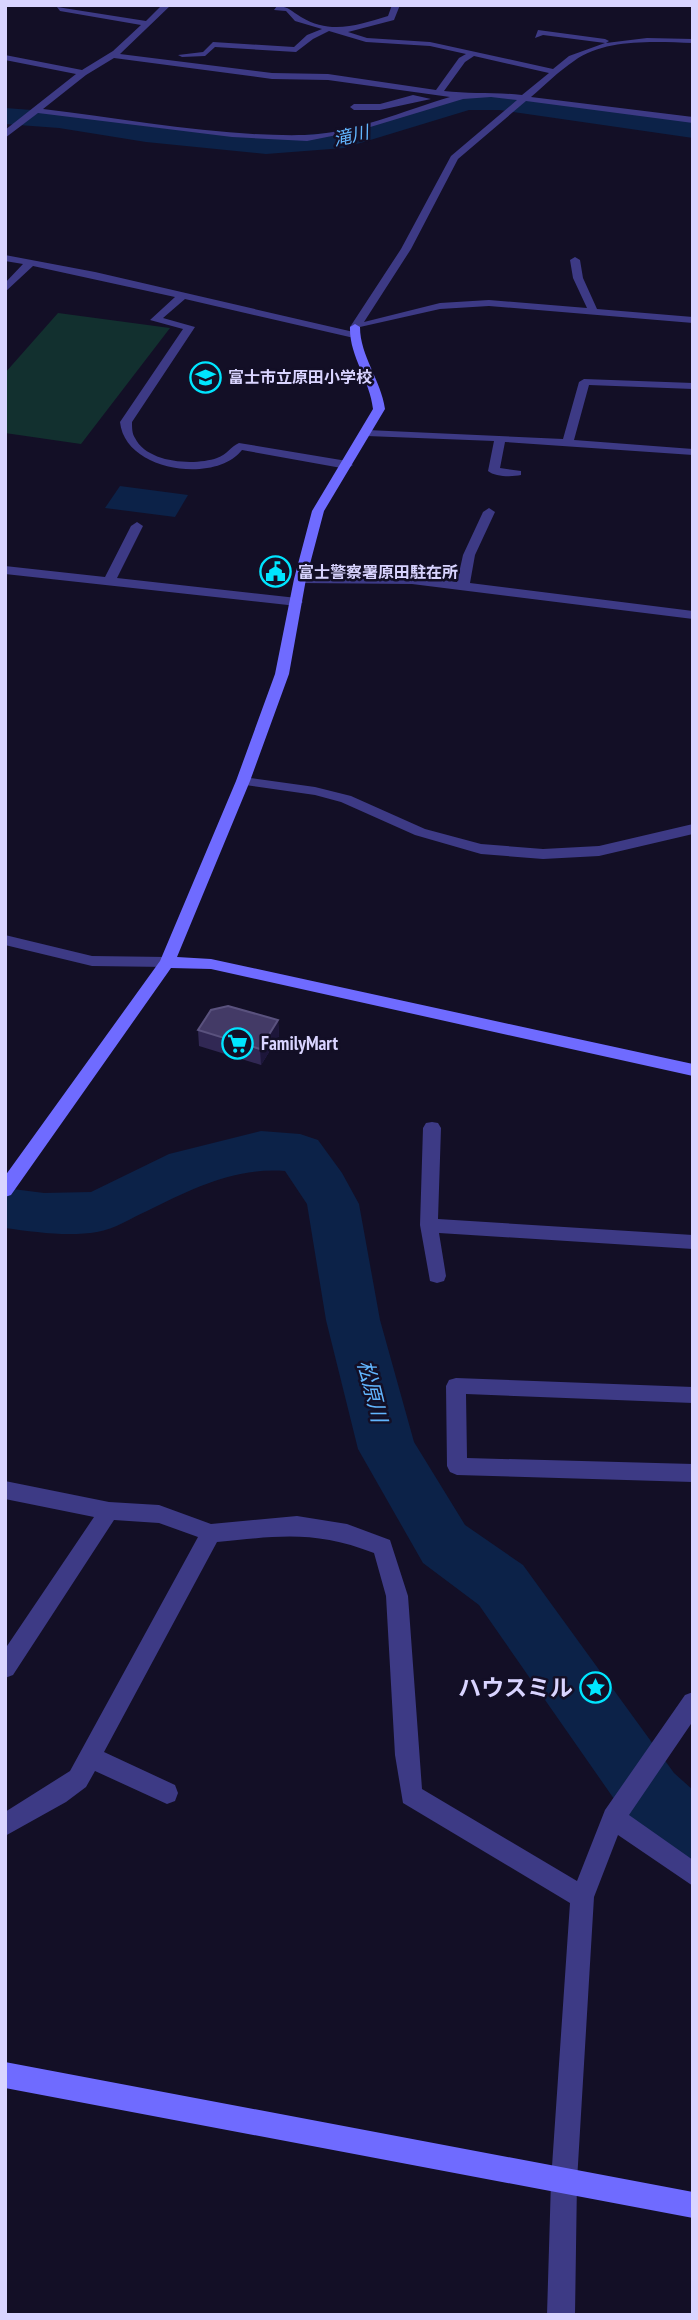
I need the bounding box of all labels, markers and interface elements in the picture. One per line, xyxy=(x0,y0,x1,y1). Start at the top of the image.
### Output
water label: 滝川 xyxy=(331,120,373,151)
school or university icon: 富士市立原田小学校 xyxy=(188,360,222,394)
place label: 富士市立原田小学校 xyxy=(228,367,372,387)
public building icon: 富士警察署原田駐在所 xyxy=(258,555,292,589)
place label: 富士警察署原田駐在所 xyxy=(298,562,458,582)
supermarket icon: FamilyMart xyxy=(221,1026,255,1060)
place label: FamilyMart xyxy=(261,1031,338,1055)
water label: 松原川 xyxy=(352,1357,394,1427)
place icon: ハウスミル xyxy=(579,1671,613,1705)
place label: ハウスミル xyxy=(458,1673,573,1702)

